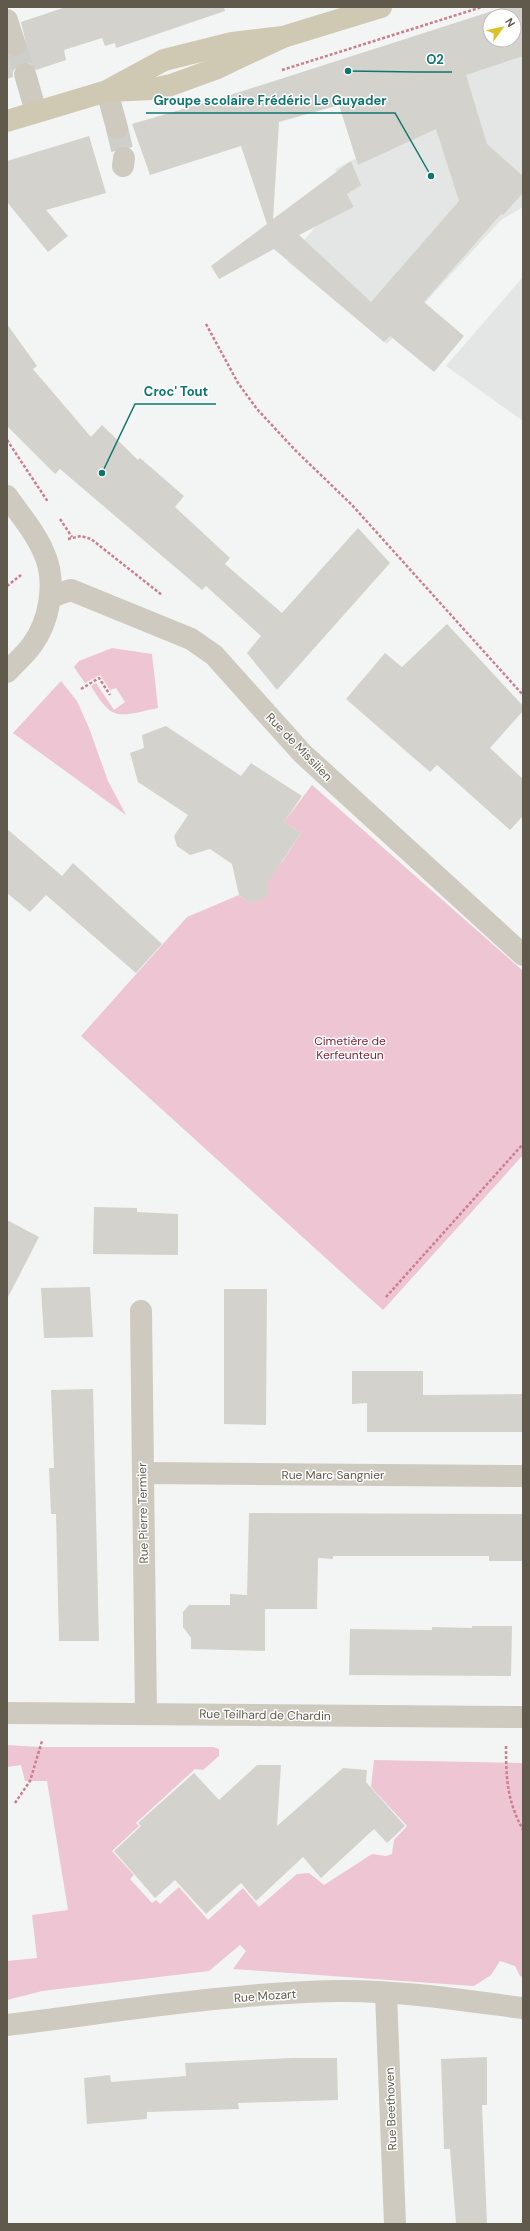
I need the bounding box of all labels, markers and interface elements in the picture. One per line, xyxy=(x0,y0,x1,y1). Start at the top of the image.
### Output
north arrow xyxy=(482,8,522,48)
text: N xyxy=(502,15,518,30)
callout: O2 xyxy=(418,47,452,72)
text: O2 xyxy=(426,51,444,68)
callout: Groupe scolaire Frédéric Le Guyader xyxy=(146,88,395,113)
text: Groupe scolaire Frédéric Le Guyader xyxy=(153,92,387,109)
callout: Croc' Tout xyxy=(135,379,216,404)
text: Croc' Tout xyxy=(144,383,208,400)
street label: Rue de Missilien xyxy=(262,710,336,785)
park label: Cimetière de Kerfeunteun xyxy=(314,1033,386,1063)
street label: Rue Pierre Termier xyxy=(134,1462,152,1564)
street label: Rue Marc Sangnier xyxy=(282,1467,385,1483)
street label: Rue Teilhard de Chardin xyxy=(199,1706,331,1724)
street label: Rue Mozart xyxy=(233,1986,297,2006)
street label: Rue Beethoven xyxy=(382,2067,400,2151)

